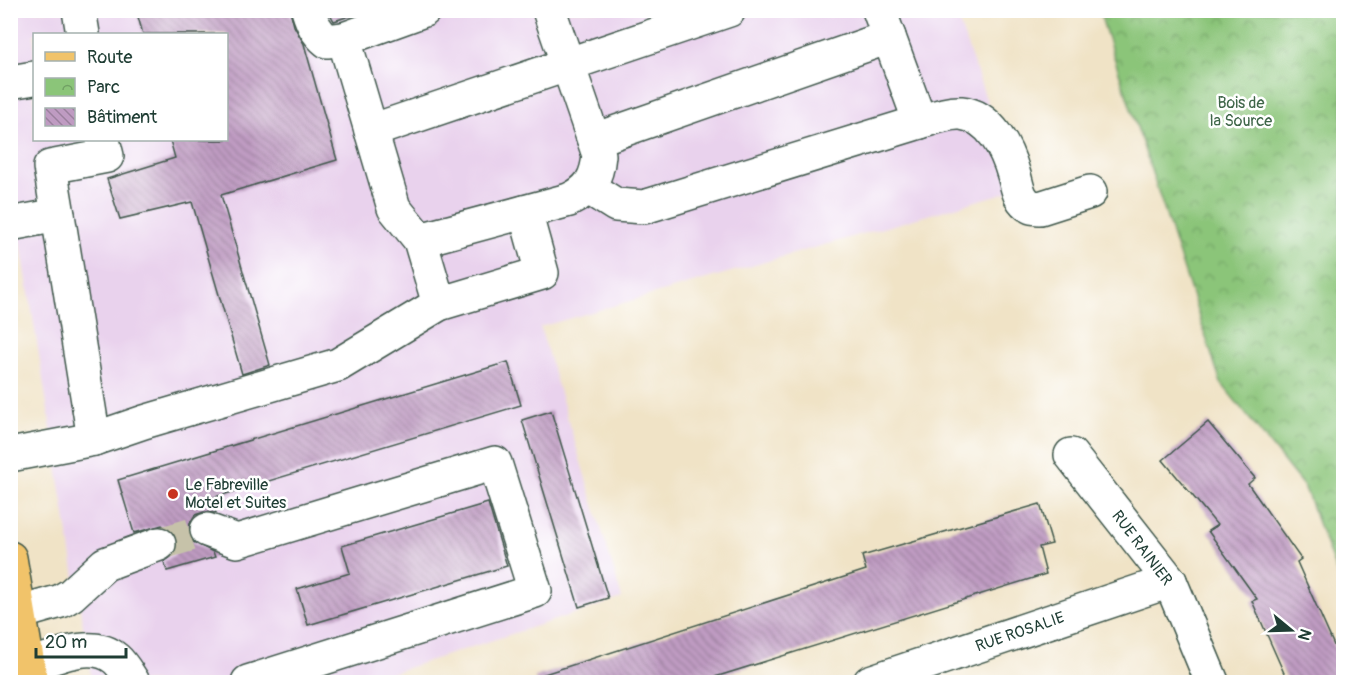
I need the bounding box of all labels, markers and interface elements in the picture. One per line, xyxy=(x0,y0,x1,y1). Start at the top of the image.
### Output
legend xyxy=(33,33,228,141)
text: Route xyxy=(87,46,132,69)
text: Parc xyxy=(87,76,120,99)
park label: Bois de la Source xyxy=(1210,93,1272,131)
text: Bâtiment xyxy=(87,106,158,129)
place label: Le Fabreville Motel et Suites xyxy=(185,475,286,513)
marker: Le Fabreville Motel et Suites xyxy=(166,487,180,501)
street label: RUE RAINIER xyxy=(1107,507,1177,589)
north arrow xyxy=(1261,600,1321,660)
street label: RUE ROSALIE xyxy=(973,607,1067,657)
scale bar xyxy=(36,621,126,659)
text: N xyxy=(1293,626,1315,643)
text: 20 m xyxy=(45,631,87,654)

